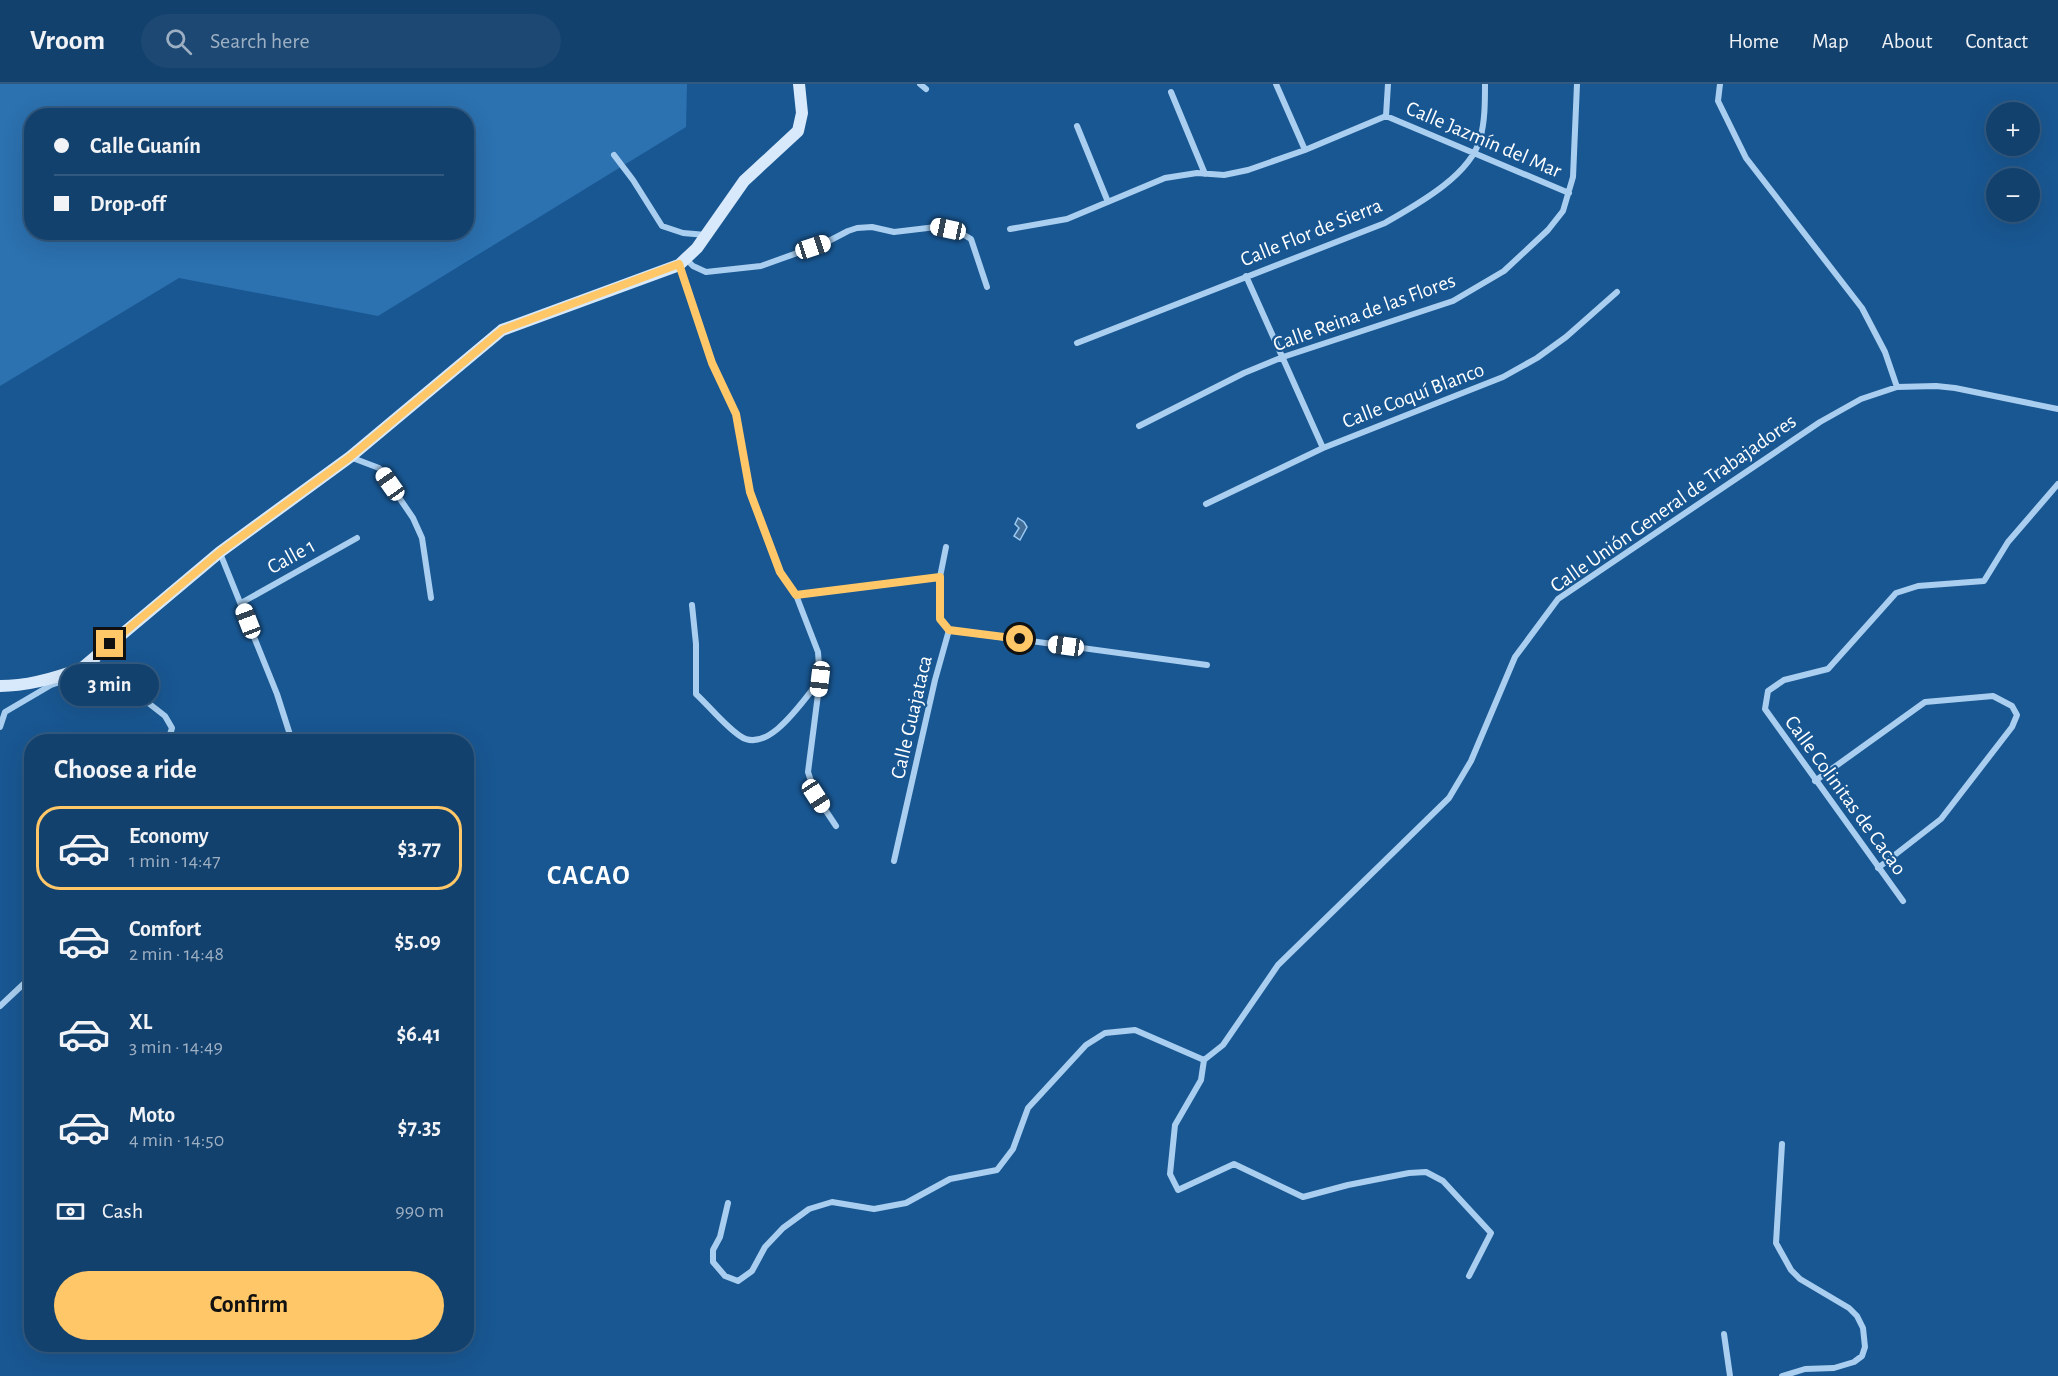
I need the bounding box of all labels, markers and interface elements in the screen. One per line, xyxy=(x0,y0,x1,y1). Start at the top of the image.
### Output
search box xyxy=(141,14,561,68)
icon: search xyxy=(162,25,195,58)
text: Vroom xyxy=(30,27,105,55)
text: Search here xyxy=(210,30,310,52)
text: Home xyxy=(1728,31,1779,52)
text: Map xyxy=(1812,31,1849,52)
text: About xyxy=(1882,31,1932,52)
text: Contact xyxy=(1965,31,2028,52)
street label: Calle Jazmín del Mar xyxy=(1403,97,1565,182)
map controls xyxy=(1986,102,2040,222)
button: + xyxy=(1986,102,2040,156)
text: Calle Guanín xyxy=(90,135,201,157)
button: − xyxy=(1986,168,2040,222)
text: Drop-off xyxy=(90,193,166,215)
street label: Calle Flor de Sierra xyxy=(1237,194,1385,270)
car xyxy=(929,216,967,242)
car xyxy=(793,233,833,261)
street label: Calle Reina de las Flores xyxy=(1270,270,1458,355)
street label: Calle Coquí Blanco xyxy=(1339,359,1487,432)
street label: Calle Unión General de Trabajadores xyxy=(1547,410,1800,597)
car xyxy=(372,464,408,504)
street label: Calle 1 xyxy=(264,535,319,578)
car xyxy=(233,601,263,641)
route start xyxy=(1006,625,1033,652)
route end xyxy=(96,630,123,657)
car xyxy=(1047,635,1085,657)
street label: Calle Guajataca xyxy=(887,653,936,781)
car xyxy=(809,660,831,698)
callout: 3 min xyxy=(60,665,160,707)
text: 3 min xyxy=(88,675,131,695)
street label: Calle Colinitas de Cacao xyxy=(1781,712,1910,879)
text: Choose a ride xyxy=(54,756,197,783)
car xyxy=(799,776,833,816)
icon: car xyxy=(57,821,111,875)
text: Economy xyxy=(129,825,209,847)
text: $3.77 xyxy=(398,837,441,859)
text: 1 min · 14:47 xyxy=(129,851,221,871)
district label: CACAO xyxy=(547,862,631,889)
icon: car xyxy=(57,914,111,968)
text: Comfort xyxy=(129,918,201,940)
text: $5.09 xyxy=(394,930,441,952)
text: 2 min · 14:48 xyxy=(129,944,224,964)
icon: car xyxy=(57,1007,111,1061)
text: XL xyxy=(129,1011,152,1033)
text: $6.41 xyxy=(396,1023,441,1045)
text: 3 min · 14:49 xyxy=(129,1037,223,1057)
icon: car xyxy=(57,1100,111,1154)
text: Moto xyxy=(129,1104,175,1126)
text: $7.35 xyxy=(398,1116,441,1138)
text: 4 min · 14:50 xyxy=(129,1130,224,1150)
icon: cash xyxy=(54,1195,87,1228)
text: Cash xyxy=(102,1200,143,1222)
text: 990 m xyxy=(395,1201,444,1221)
button: Confirm xyxy=(54,1271,444,1340)

